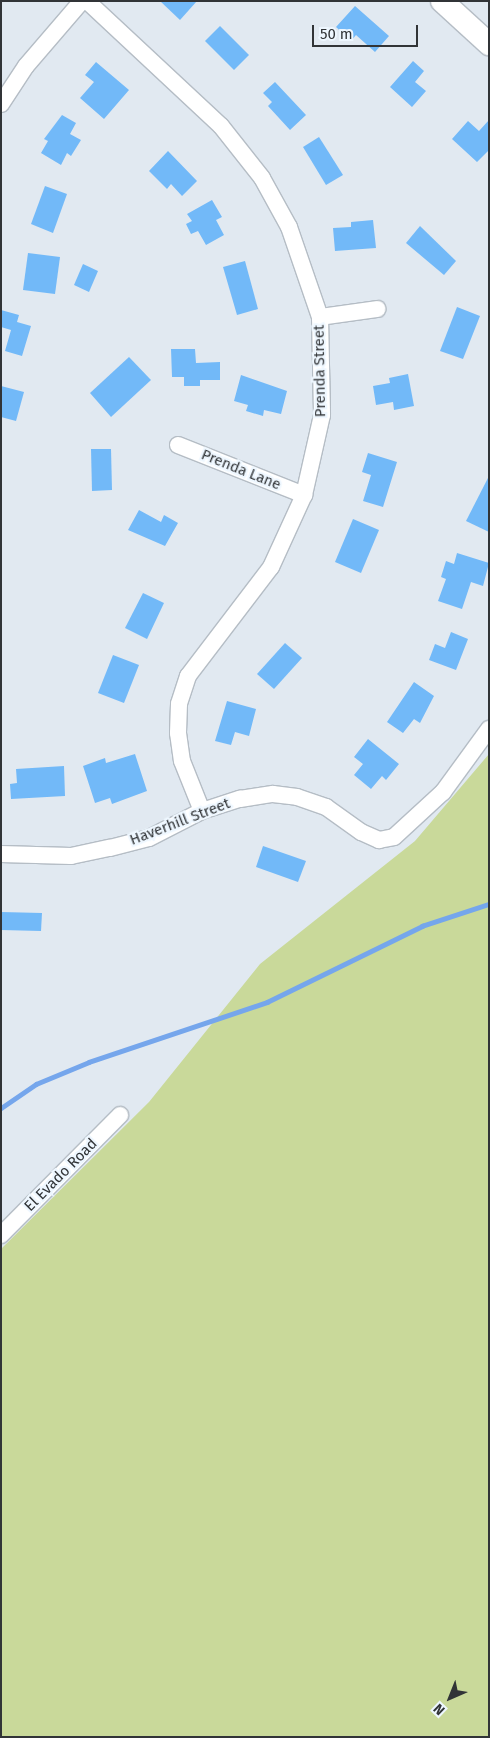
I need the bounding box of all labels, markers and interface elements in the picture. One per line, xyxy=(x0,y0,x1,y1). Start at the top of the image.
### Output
scale bar xyxy=(315,15,421,47)
text: 50 m xyxy=(320,25,353,43)
street label: Prenda Street xyxy=(310,325,330,417)
street label: Prenda Lane xyxy=(199,446,283,494)
street label: Haverhill Street xyxy=(127,795,233,849)
street label: El Evado Road xyxy=(21,1135,101,1215)
north arrow xyxy=(425,1673,475,1723)
text: N xyxy=(430,1700,448,1718)

